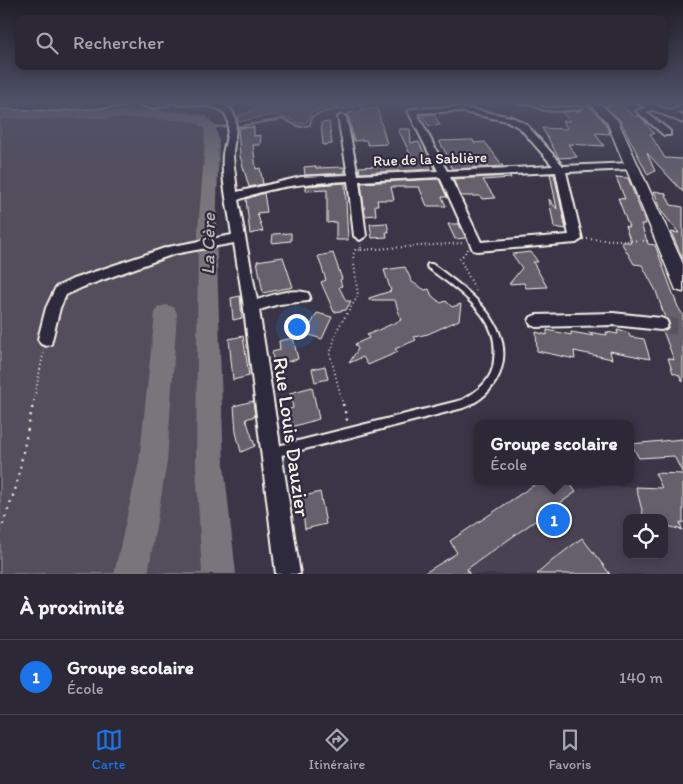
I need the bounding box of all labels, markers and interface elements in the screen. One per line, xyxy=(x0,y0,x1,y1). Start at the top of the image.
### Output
search box xyxy=(15,15,668,70)
icon: search xyxy=(33,29,61,57)
text: Rechercher xyxy=(73,31,164,54)
street label: Rue de la Sablière xyxy=(373,148,487,170)
water label: La Cère xyxy=(196,212,220,275)
your location xyxy=(284,314,310,340)
street label: Rue Louis Dauzier xyxy=(268,355,316,519)
popup xyxy=(474,420,634,485)
text: Groupe scolaire xyxy=(491,432,617,455)
text: École xyxy=(491,455,527,474)
pin: 1 xyxy=(538,501,570,539)
map controls xyxy=(623,514,668,559)
button: locate xyxy=(623,514,668,559)
text: À proximité xyxy=(20,594,125,619)
text: Groupe scolaire xyxy=(67,656,194,679)
text: 1 xyxy=(32,668,40,687)
text: 140 m xyxy=(619,668,663,687)
text: École xyxy=(67,679,104,698)
tab: Carte xyxy=(92,726,125,773)
tab: Itinéraire xyxy=(309,726,365,773)
tab: Favoris xyxy=(549,726,591,773)

